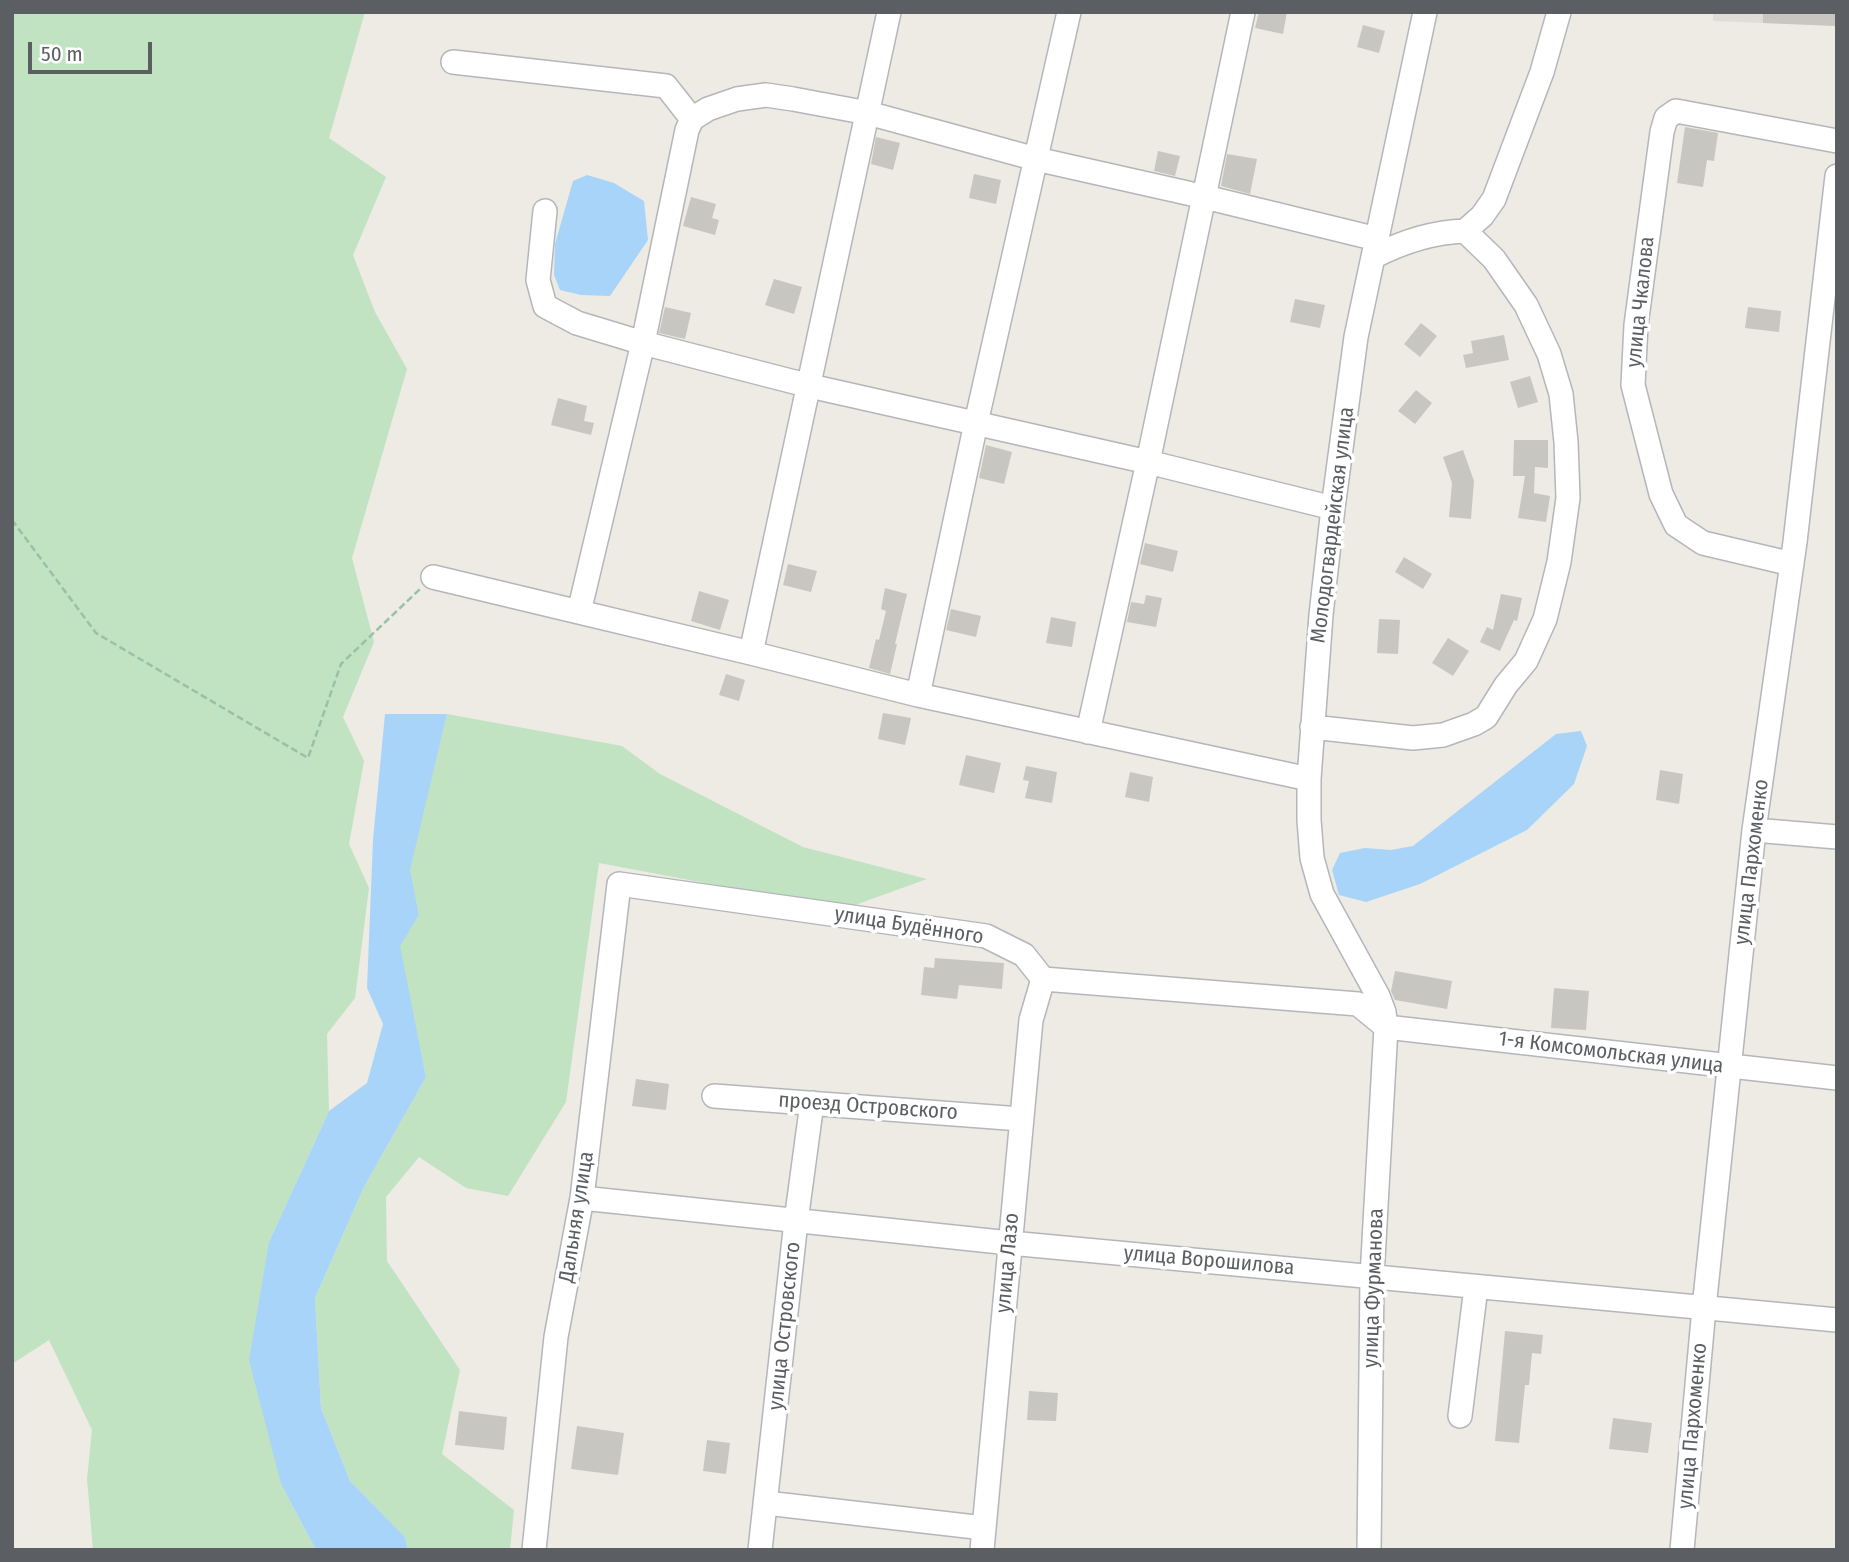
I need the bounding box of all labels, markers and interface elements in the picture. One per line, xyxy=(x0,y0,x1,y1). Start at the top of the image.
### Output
scale bar xyxy=(32,28,156,72)
text: 50 m xyxy=(41,41,83,67)
street label: улица Чкалова xyxy=(1622,235,1660,369)
street label: Молодогвардейская улица xyxy=(1306,406,1360,644)
street label: улица Пархоменко xyxy=(1729,778,1775,946)
street label: улица Будённого xyxy=(833,902,985,950)
street label: 1-я Комсомольская улица xyxy=(1497,1027,1725,1079)
street label: проезд Островского xyxy=(778,1088,958,1126)
street label: Дальняя улица xyxy=(554,1150,600,1284)
street label: улица Фурманова xyxy=(1359,1208,1389,1368)
street label: улица Лазо xyxy=(991,1212,1025,1314)
street label: улица Островского xyxy=(764,1241,806,1411)
street label: улица Ворошилова xyxy=(1123,1241,1295,1281)
street label: улица Пархоменко xyxy=(1673,1342,1713,1510)

